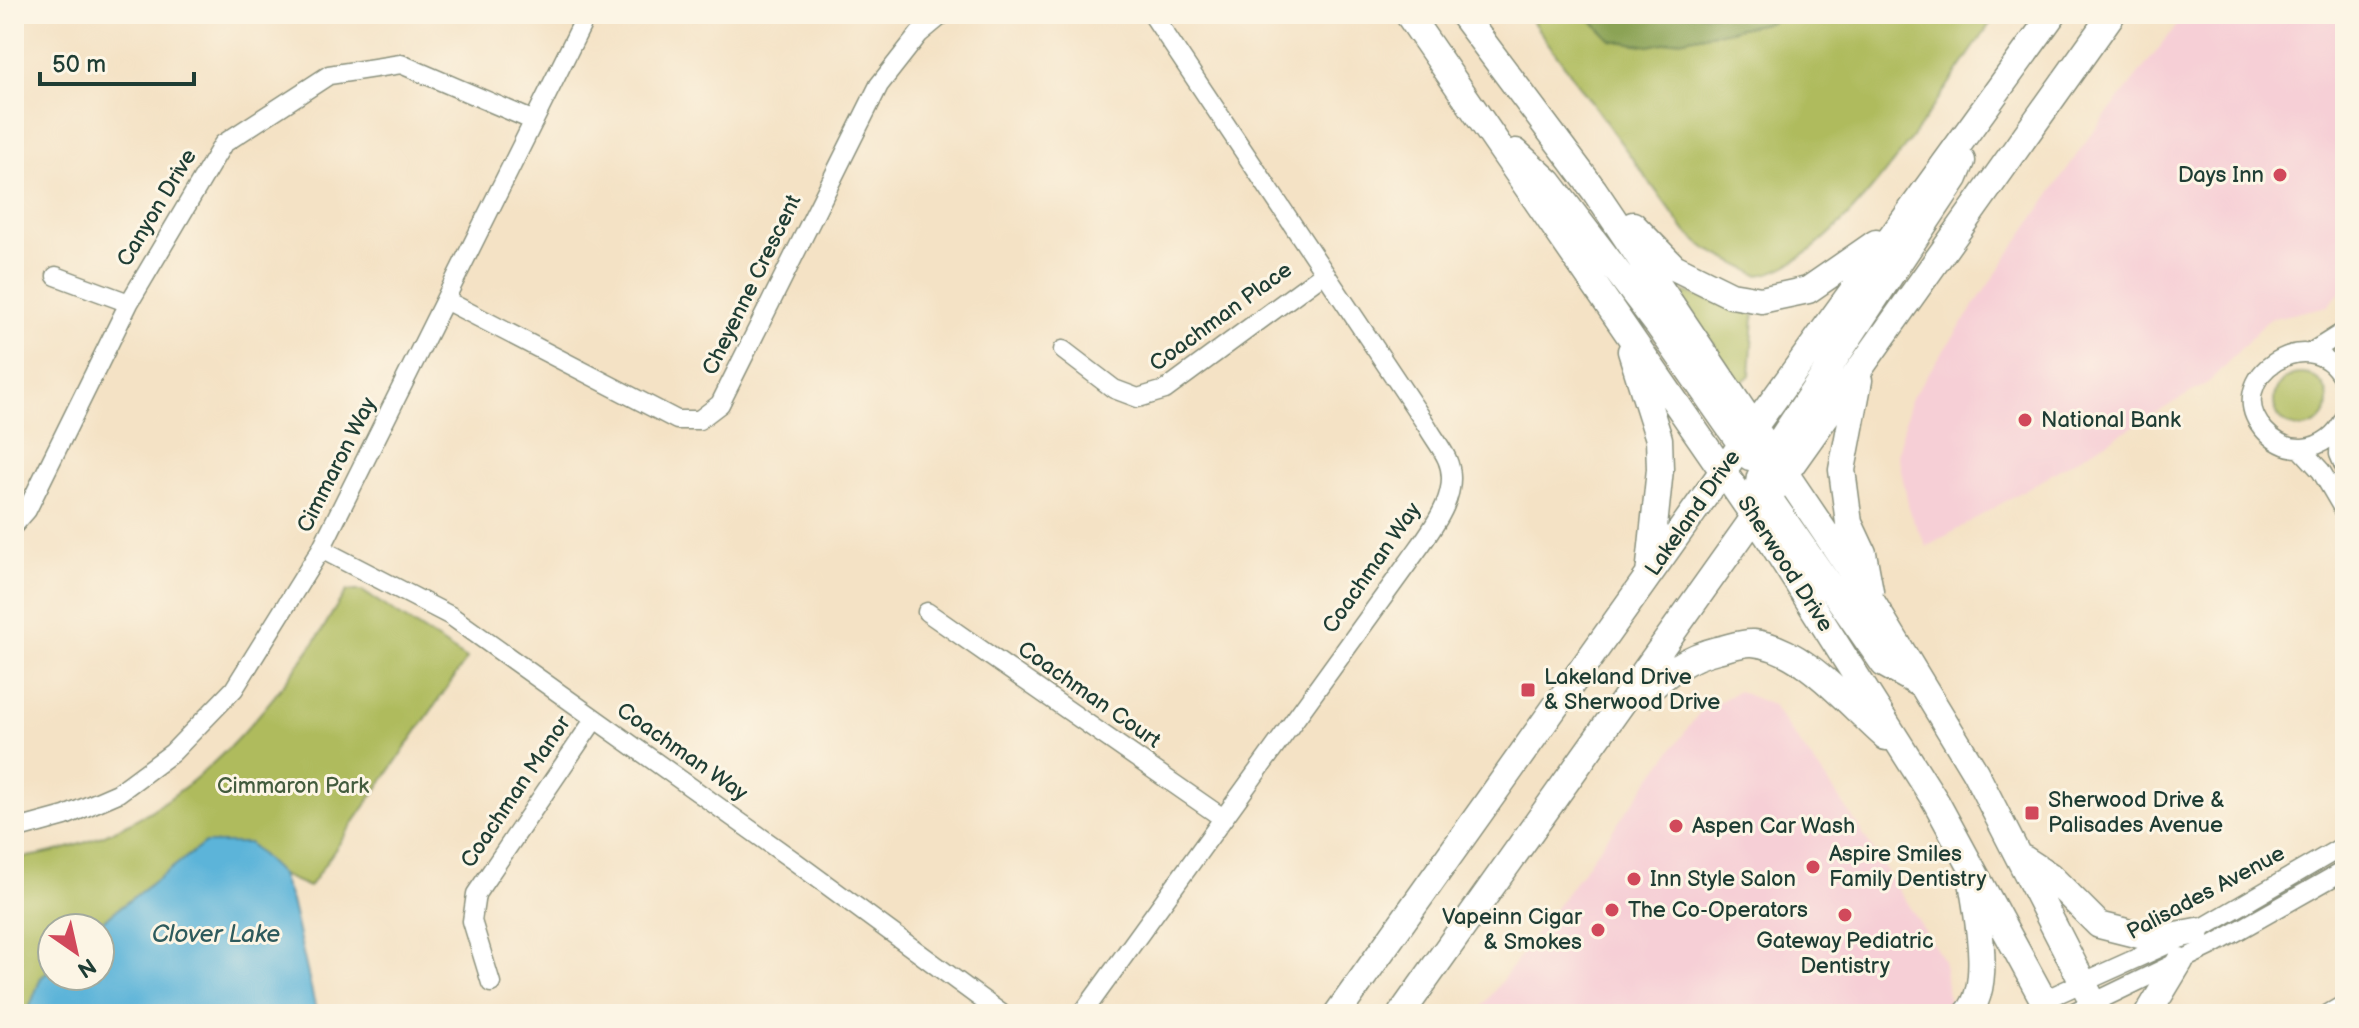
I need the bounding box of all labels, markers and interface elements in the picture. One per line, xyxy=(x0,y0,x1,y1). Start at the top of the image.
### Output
scale bar xyxy=(40,36,194,86)
text: 50 m xyxy=(52,50,106,79)
street label: Canyon Drive xyxy=(111,144,203,272)
place label: Days Inn xyxy=(2178,162,2264,189)
marker: Days Inn xyxy=(2271,166,2289,184)
street label: Cheyenne Crescent xyxy=(697,190,807,379)
street label: Coachman Place xyxy=(1145,256,1297,378)
street label: Cimmaron Way xyxy=(291,393,383,537)
place label: National Bank xyxy=(2041,407,2181,434)
marker: National Bank xyxy=(2016,411,2034,429)
street label: Lakeland Drive xyxy=(1640,445,1746,581)
street label: Sherwood Drive xyxy=(1731,491,1839,637)
street label: Coachman Way xyxy=(1317,497,1427,639)
street label: Coachman Court xyxy=(1012,636,1166,755)
place label: Lakeland Drive & Sherwood Drive xyxy=(1544,664,1720,716)
marker: Lakeland Drive & Sherwood Drive xyxy=(1519,681,1537,699)
street label: Coachman Way xyxy=(611,697,753,807)
street label: Coachman Manor xyxy=(455,710,577,873)
park label: Cimmaron Park xyxy=(217,773,369,800)
place label: Sherwood Drive & Palisades Avenue xyxy=(2048,787,2225,839)
marker: Sherwood Drive & Palisades Avenue xyxy=(2023,804,2041,822)
place label: Aspen Car Wash xyxy=(1692,813,1855,840)
marker: Aspen Car Wash xyxy=(1667,817,1685,835)
street label: Palisades Avenue xyxy=(2122,840,2290,946)
place label: Aspire Smiles Family Dentistry xyxy=(1829,841,1986,893)
marker: Aspire Smiles Family Dentistry xyxy=(1804,858,1822,876)
place label: Inn Style Salon xyxy=(1650,866,1796,893)
marker: Inn Style Salon xyxy=(1625,870,1643,888)
place label: The Co-Operators xyxy=(1628,897,1808,924)
marker: The Co-Operators xyxy=(1603,901,1621,919)
place label: Vapeinn Cigar & Smokes xyxy=(1442,904,1583,956)
marker: Gateway Pediatric Dentistry xyxy=(1836,906,1854,924)
north arrow xyxy=(36,912,116,992)
water label: Clover Lake xyxy=(152,920,280,949)
marker: Vapeinn Cigar & Smokes xyxy=(1589,921,1607,939)
place label: Gateway Pediatric Dentistry xyxy=(1756,928,1934,980)
text: N xyxy=(72,952,101,983)

